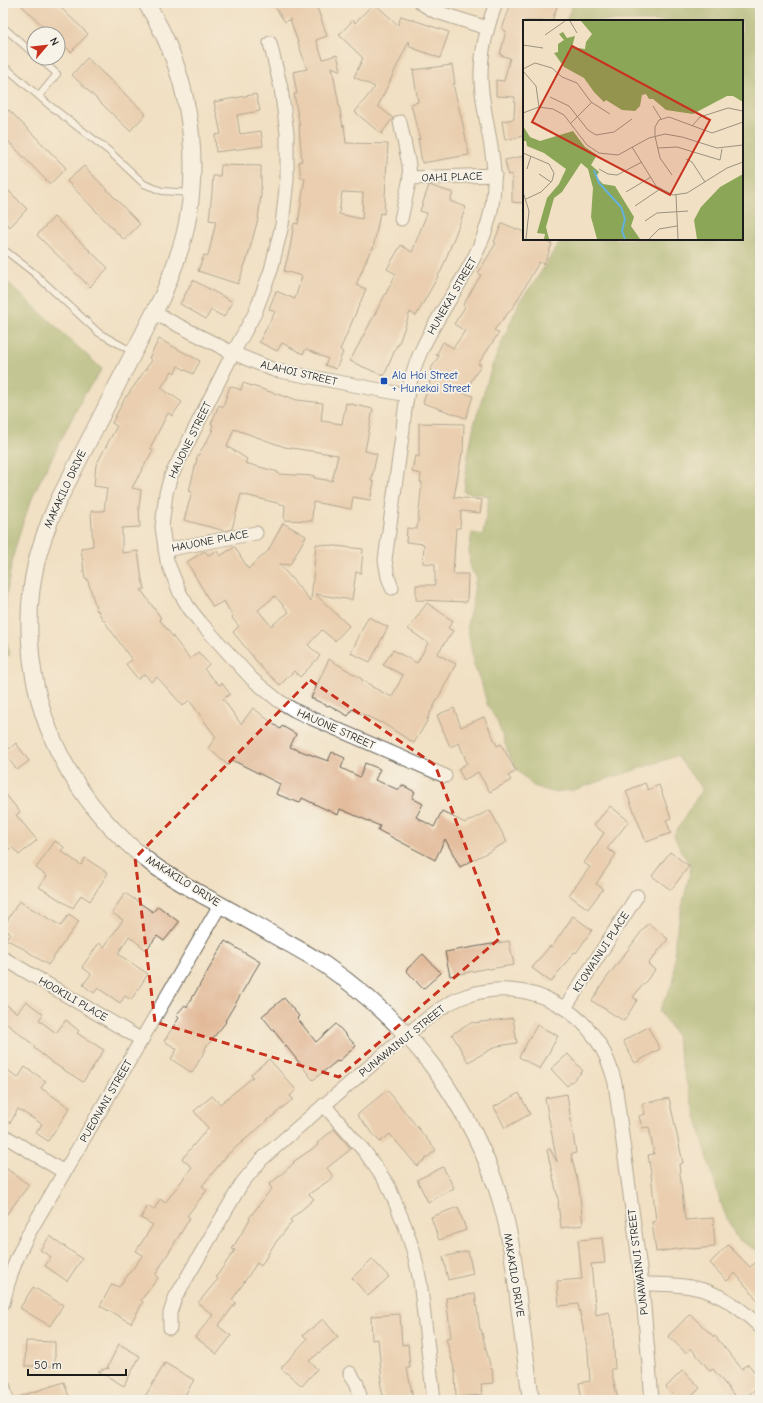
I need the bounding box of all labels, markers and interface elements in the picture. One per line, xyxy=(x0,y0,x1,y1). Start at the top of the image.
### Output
inset map xyxy=(523,20,743,240)
north arrow xyxy=(26,26,66,66)
text: N xyxy=(47,35,62,48)
street label: OAHI PLACE xyxy=(421,169,483,185)
street label: HUNEKAI STREET xyxy=(425,255,480,337)
street label: ALAHOI STREET xyxy=(259,358,339,388)
place label: Ala Hoi Street + Hunekai Street xyxy=(392,369,471,395)
marker: Ala Hoi Street + Hunekai Street xyxy=(379,376,389,386)
street label: HAUONE STREET xyxy=(166,399,214,481)
street label: MAKAKILO DRIVE xyxy=(41,447,89,530)
street label: HAUONE PLACE xyxy=(170,527,250,555)
street label: HAUONE STREET xyxy=(295,706,377,752)
street label: MAKAKILO DRIVE xyxy=(144,853,223,909)
street label: KI'OWAINUI PLACE xyxy=(570,909,632,995)
street label: HOOKILI PLACE xyxy=(36,974,110,1024)
street label: PUNAWAINUI STREET xyxy=(356,1002,448,1080)
street label: PUEONANI STREET xyxy=(77,1057,135,1145)
street label: PUNAWAINUI STREET xyxy=(625,1208,651,1316)
street label: MAKAKILO DRIVE xyxy=(501,1232,527,1318)
scale bar xyxy=(28,1351,126,1377)
text: 50 m xyxy=(34,1358,62,1372)

